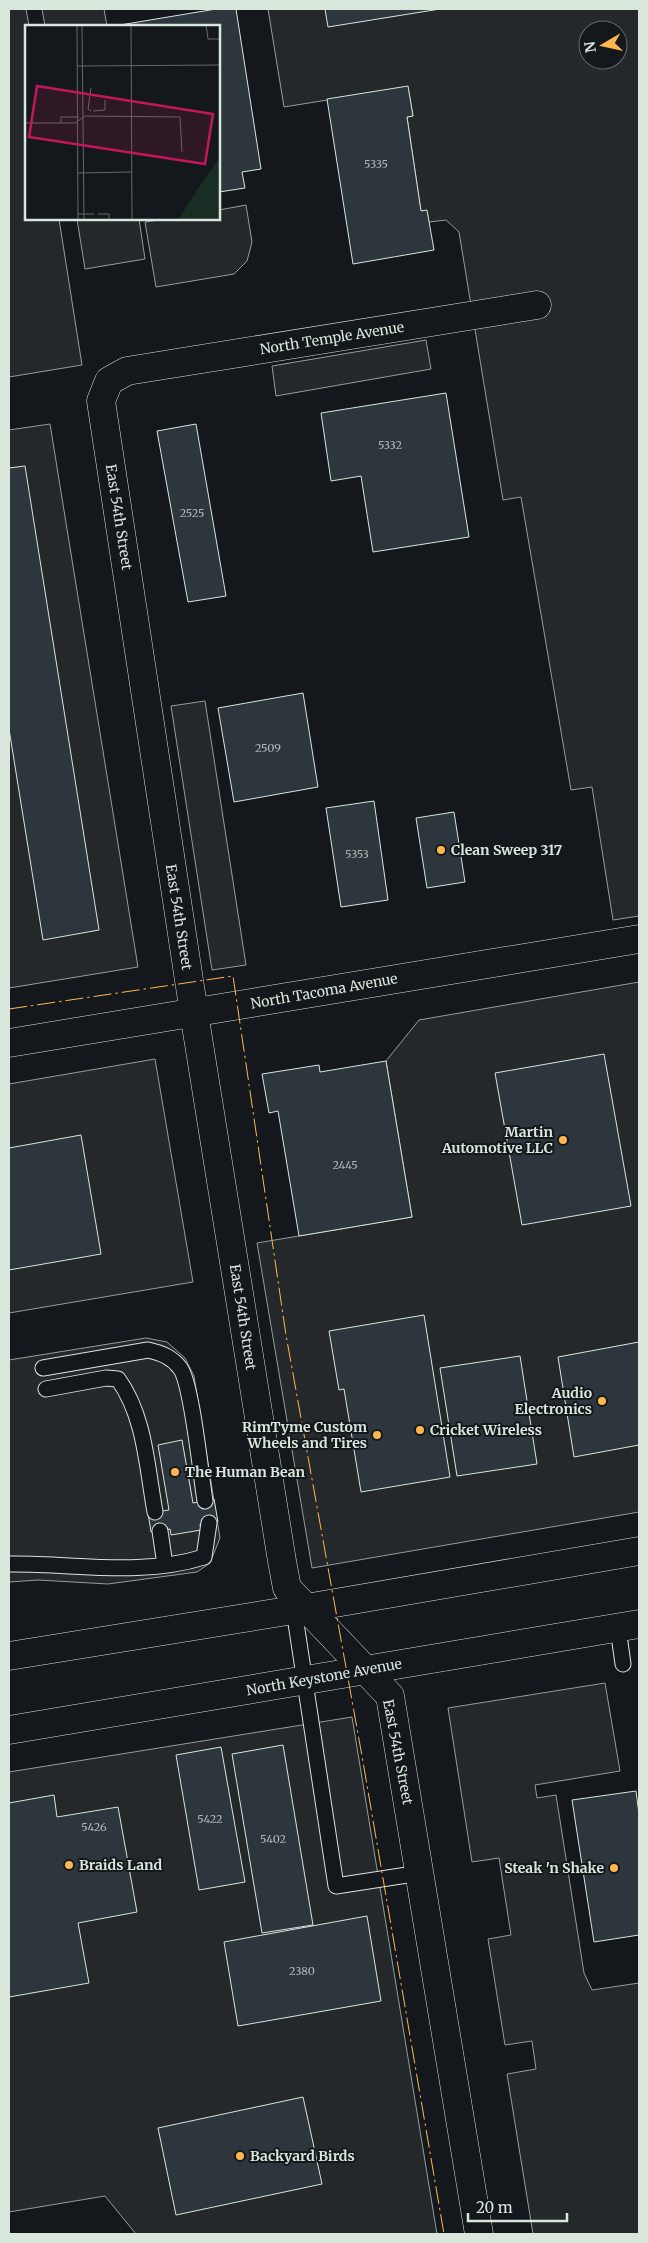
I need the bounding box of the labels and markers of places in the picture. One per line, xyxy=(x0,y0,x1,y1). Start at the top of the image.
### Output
place label: Clean Sweep 317 xyxy=(451,841,562,859)
marker: Clean Sweep 317 xyxy=(435,844,447,856)
place label: Martin Automotive LLC xyxy=(441,1123,553,1157)
marker: Martin Automotive LLC xyxy=(557,1134,569,1146)
place label: Audio Electronics xyxy=(514,1384,592,1418)
marker: Audio Electronics xyxy=(596,1395,608,1407)
place label: RimTyme Custom Wheels and Tires xyxy=(242,1418,367,1452)
place label: Cricket Wireless xyxy=(430,1421,542,1439)
marker: Cricket Wireless xyxy=(414,1424,426,1436)
marker: RimTyme Custom Wheels and Tires xyxy=(371,1429,383,1441)
place label: The Human Bean xyxy=(185,1463,305,1481)
marker: The Human Bean xyxy=(169,1466,181,1478)
place label: Braids Land xyxy=(79,1856,162,1874)
marker: Braids Land xyxy=(63,1859,75,1871)
place label: Steak 'n Shake xyxy=(504,1859,604,1877)
marker: Steak 'n Shake xyxy=(608,1862,620,1874)
place label: Backyard Birds xyxy=(250,2147,355,2165)
marker: Backyard Birds xyxy=(234,2150,246,2162)

